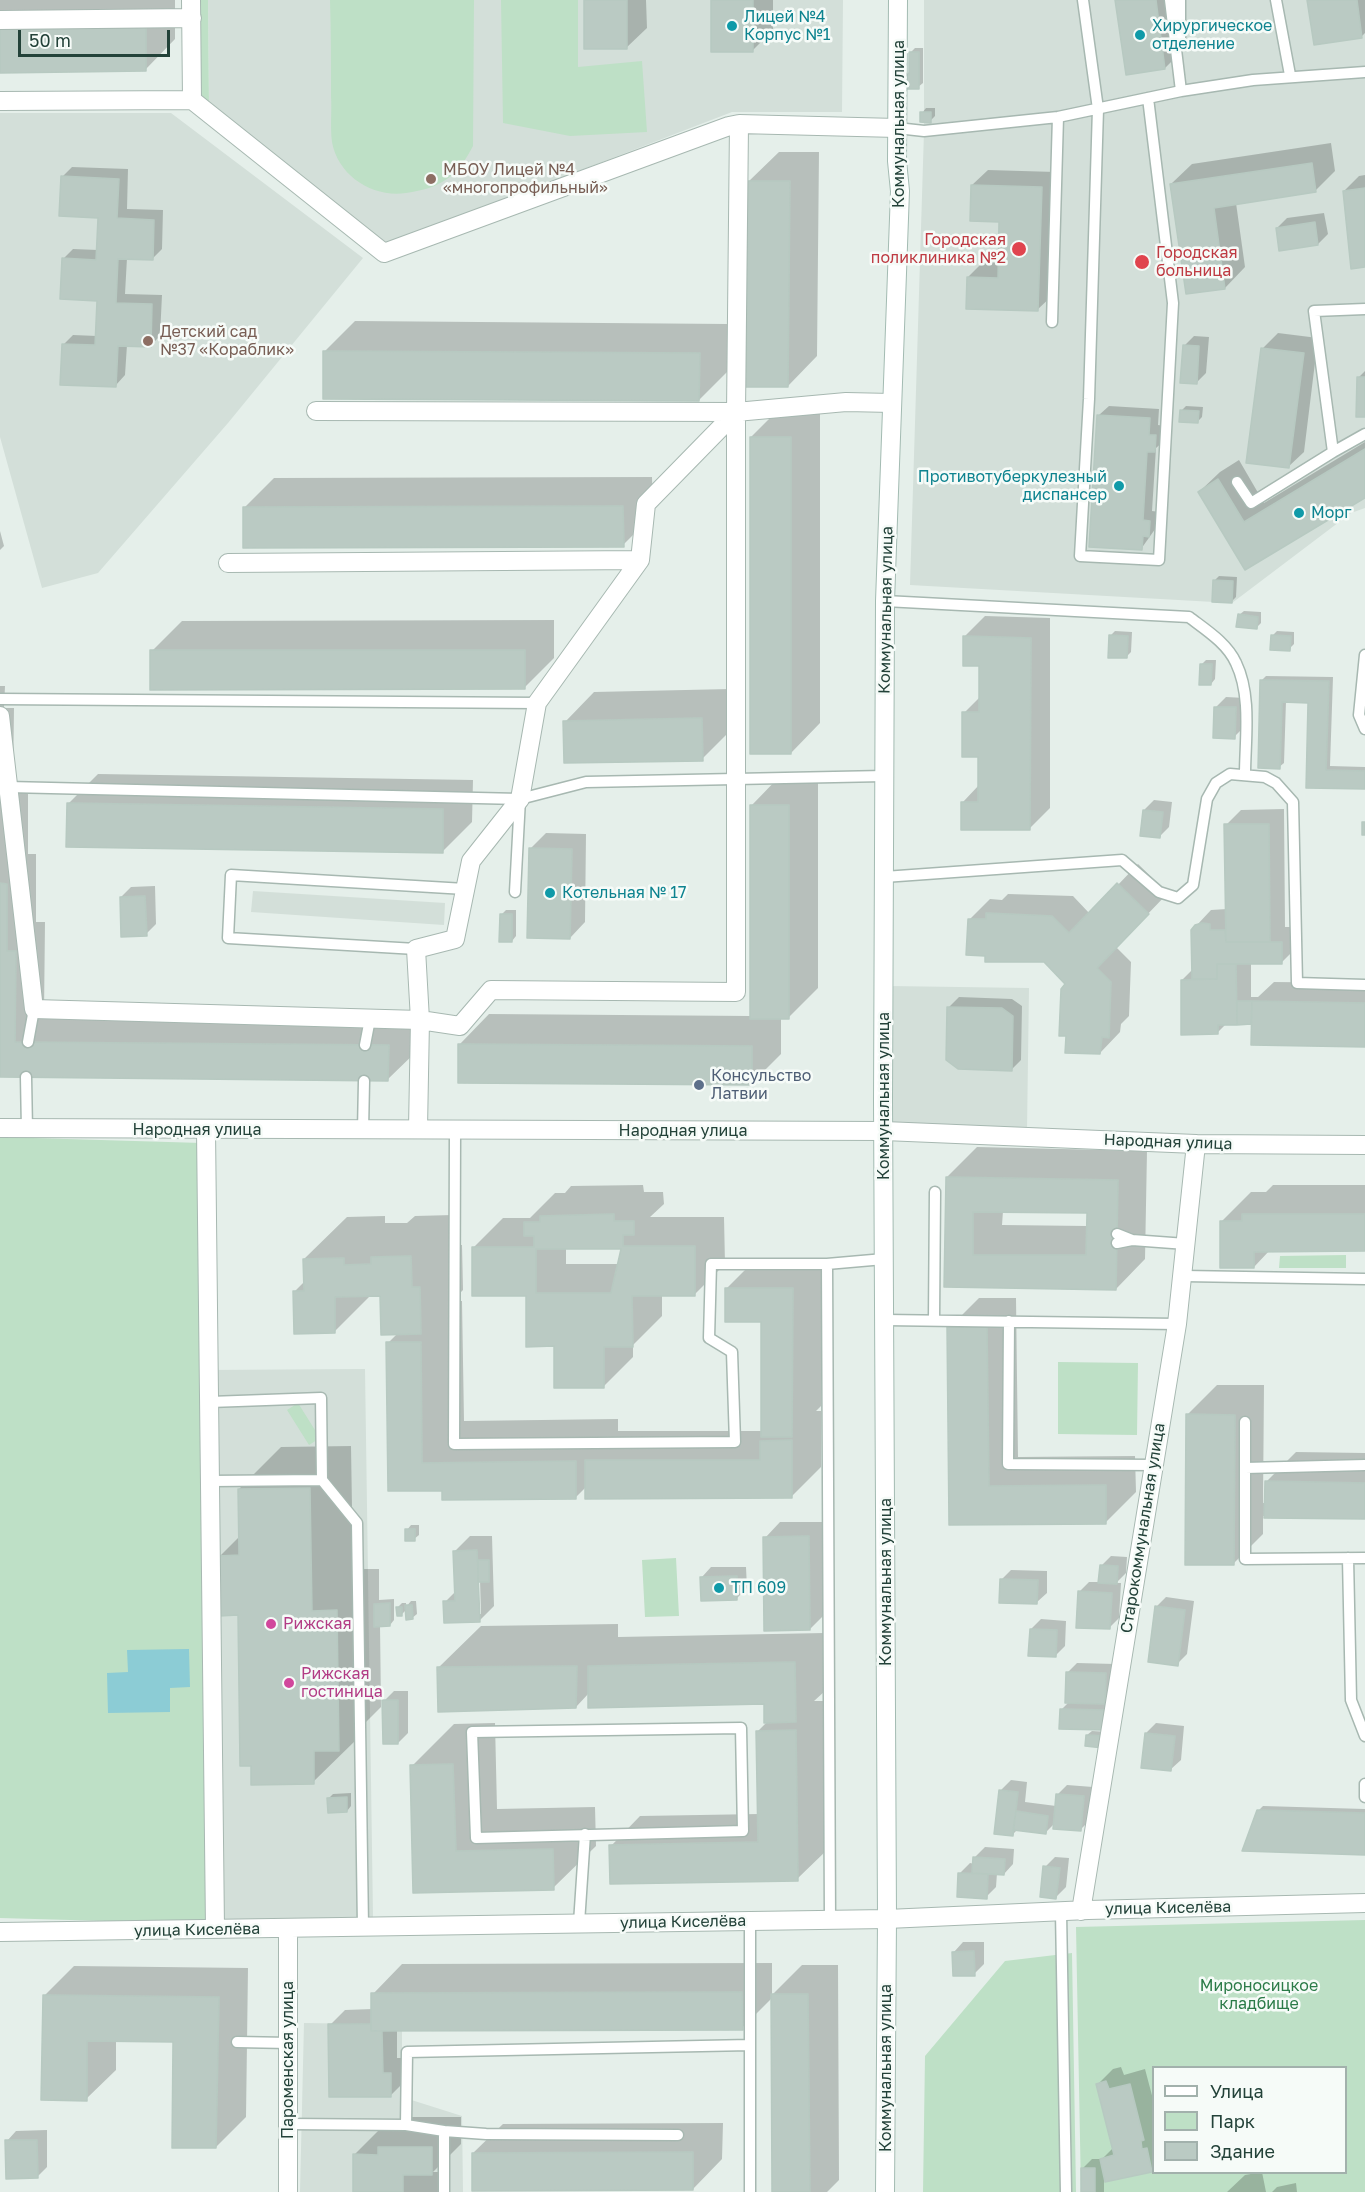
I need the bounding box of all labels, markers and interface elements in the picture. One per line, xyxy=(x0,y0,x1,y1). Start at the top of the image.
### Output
place label: Лицей №4 Корпус №1 xyxy=(744,7,831,45)
place label: Хирургическое отделение xyxy=(1152,16,1272,54)
scale bar xyxy=(21,18,172,56)
marker: Лицей №4 Корпус №1 xyxy=(725,19,739,33)
marker: Хирургическое отделение xyxy=(1133,28,1147,42)
text: 50 m xyxy=(29,29,71,51)
street label: Коммунальная улица xyxy=(889,40,909,208)
place label: МБОУ Лицей №4 «многопрофильный» xyxy=(443,160,608,198)
marker: МБОУ Лицей №4 «многопрофильный» xyxy=(424,172,438,186)
place label: Городская поликлиника №2 xyxy=(871,230,1006,268)
marker: Городская поликлиника №2 xyxy=(1010,240,1028,258)
place label: Городская больница xyxy=(1156,243,1238,281)
marker: Городская больница xyxy=(1133,253,1151,271)
place label: Детский сад №37 «Кораблик» xyxy=(160,322,294,360)
marker: Детский сад №37 «Кораблик» xyxy=(141,334,155,348)
place label: Противотуберкулезный диспансер xyxy=(918,467,1107,505)
marker: Противотуберкулезный диспансер xyxy=(1112,479,1126,493)
place label: Морг xyxy=(1311,503,1352,523)
marker: Морг xyxy=(1292,506,1306,520)
street label: Коммунальная улица xyxy=(875,526,897,694)
place label: Котельная № 17 xyxy=(562,883,687,903)
marker: Котельная № 17 xyxy=(543,886,557,900)
street label: Коммунальная улица xyxy=(874,1012,894,1180)
place label: Консульство Латвии xyxy=(711,1066,811,1104)
marker: Консульство Латвии xyxy=(692,1078,706,1092)
street label: Народная улица xyxy=(133,1120,261,1140)
street label: Народная улица xyxy=(619,1121,747,1141)
street label: Народная улица xyxy=(1103,1130,1233,1154)
street label: Старокоммунальная улица xyxy=(1117,1421,1169,1635)
street label: Коммунальная улица xyxy=(876,1498,896,1666)
place label: ТП 609 xyxy=(731,1578,786,1598)
marker: ТП 609 xyxy=(712,1581,726,1595)
place label: Рижская xyxy=(283,1614,352,1634)
marker: Рижская xyxy=(264,1617,278,1631)
place label: Рижская гостиница xyxy=(301,1664,383,1702)
marker: Рижская гостиница xyxy=(282,1676,296,1690)
street label: улица Киселёва xyxy=(1105,1897,1231,1919)
street label: улица Киселёва xyxy=(620,1911,746,1933)
street label: улица Киселёва xyxy=(134,1919,260,1941)
park label: Мироносицкое кладбище xyxy=(1200,1976,1318,2014)
street label: Пароменская улица xyxy=(278,1981,298,2139)
street label: Коммунальная улица xyxy=(876,1984,896,2152)
legend xyxy=(1152,2066,1347,2174)
text: Улица xyxy=(1210,2080,1264,2102)
text: Парк xyxy=(1210,2110,1255,2132)
text: Здание xyxy=(1210,2140,1275,2162)

